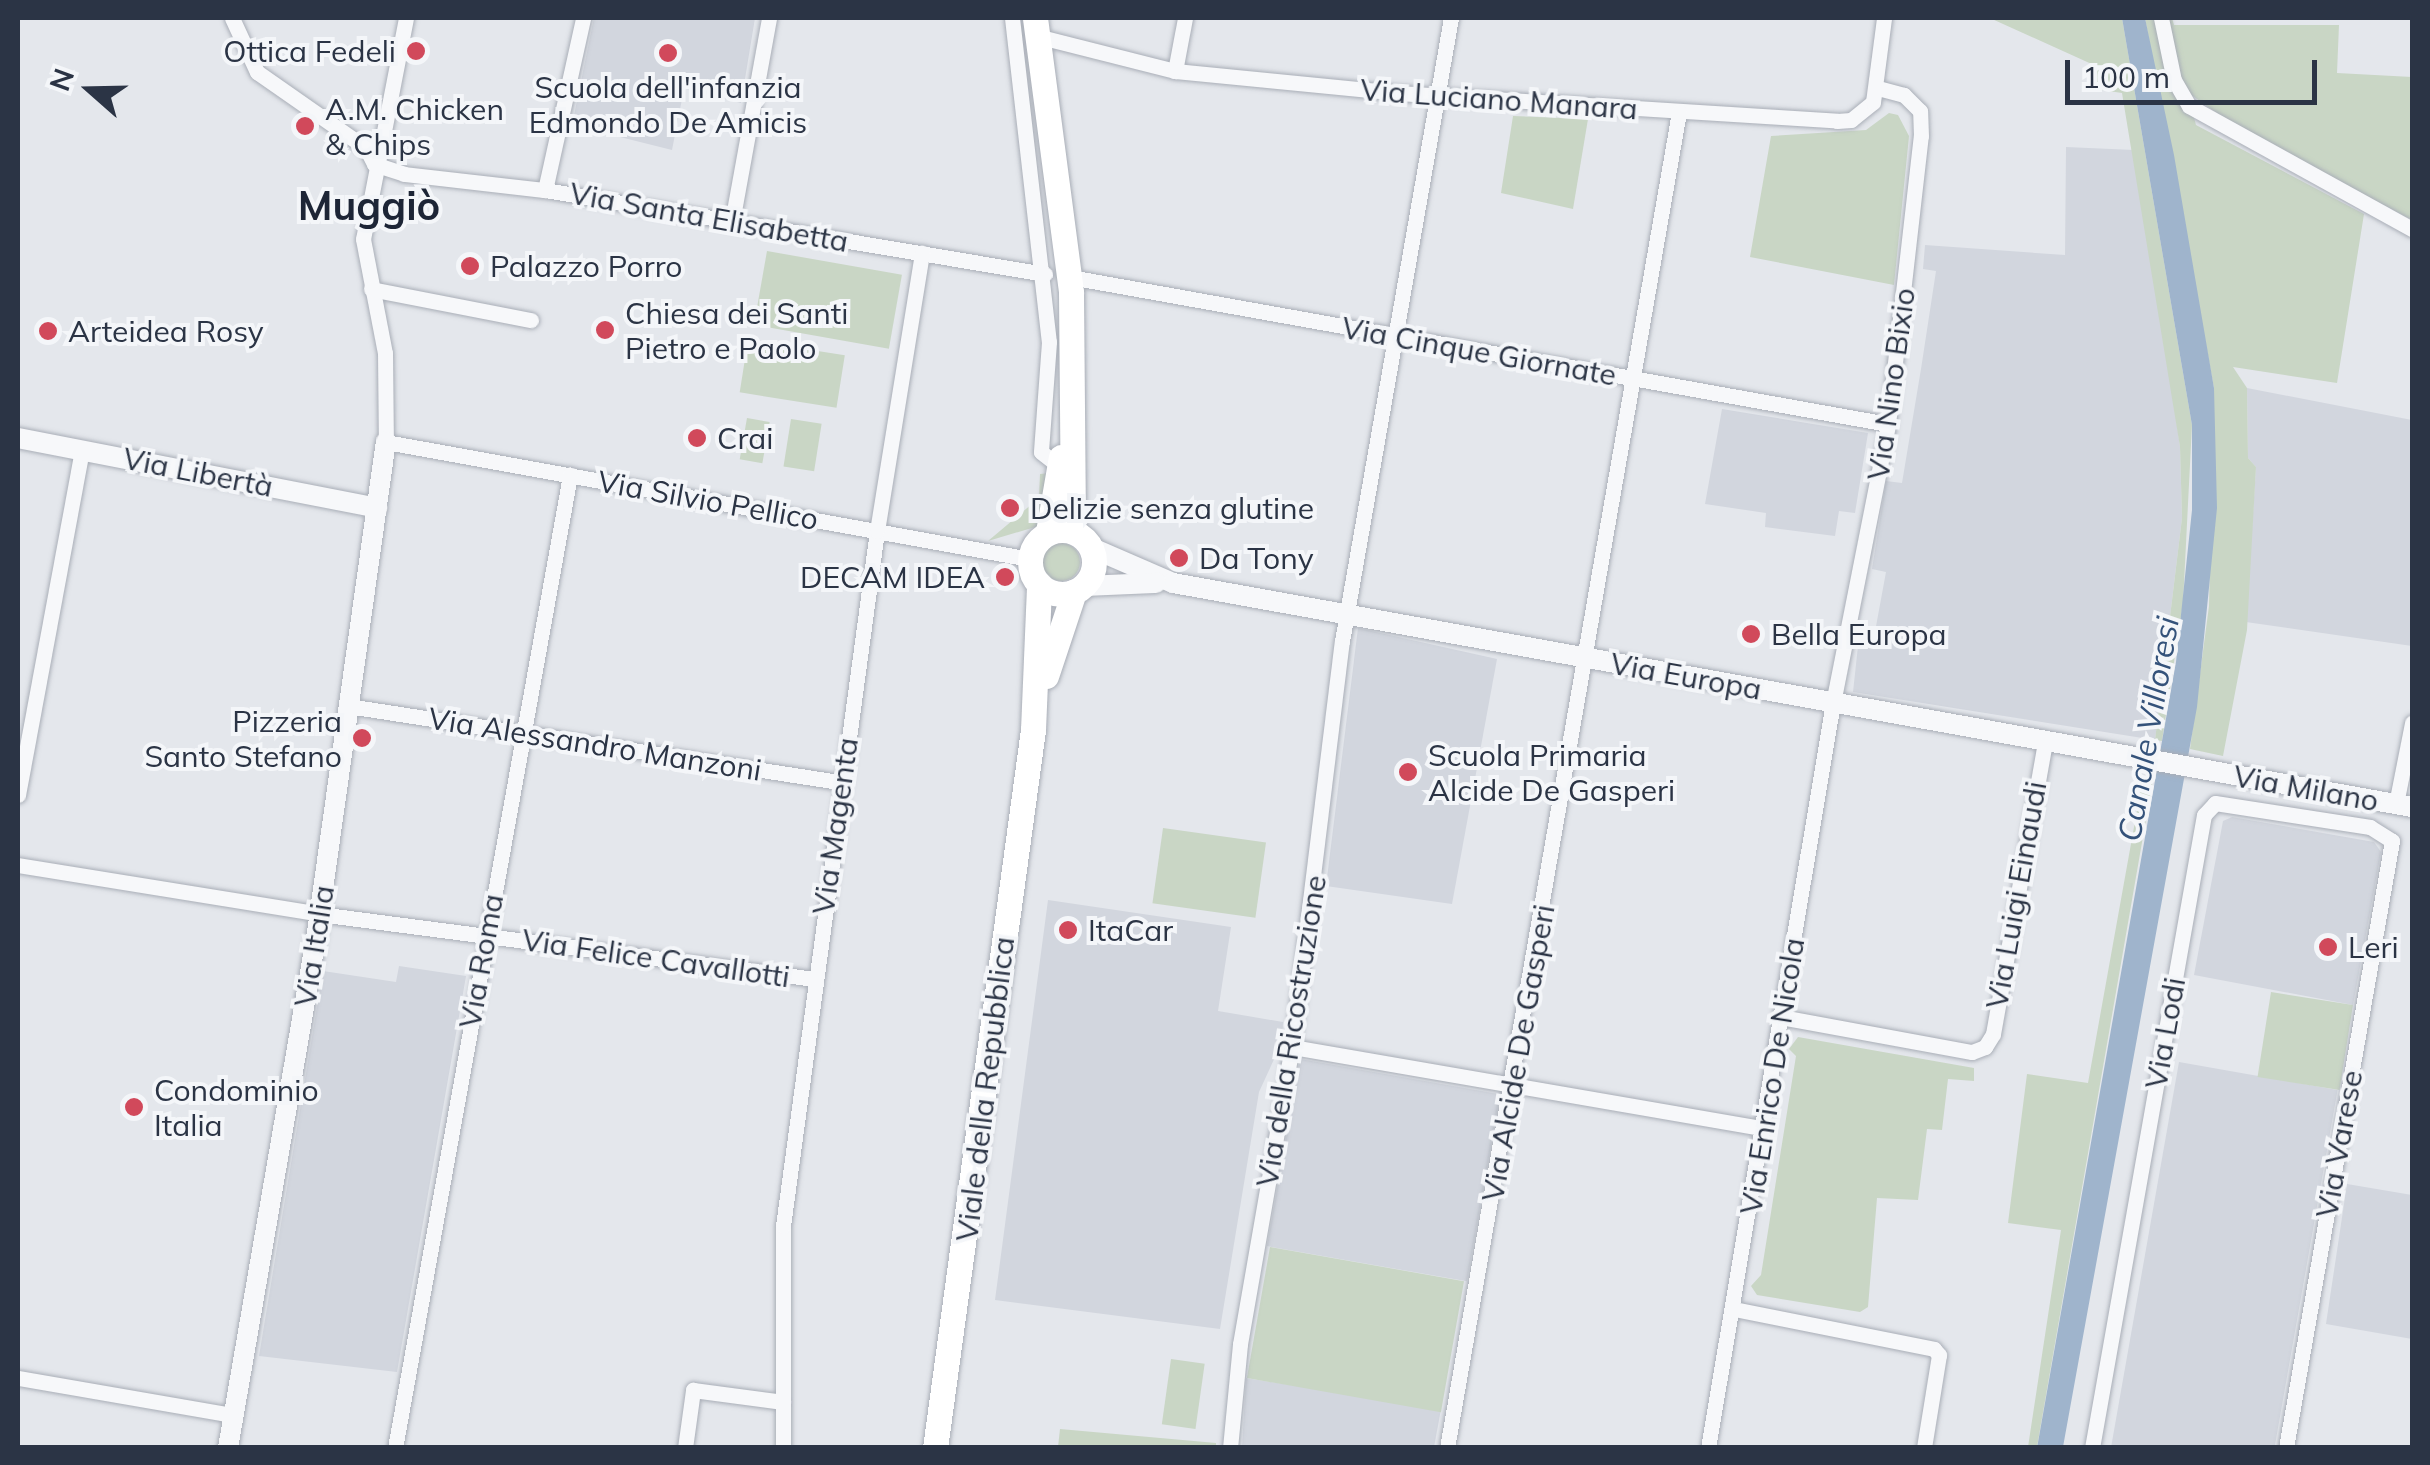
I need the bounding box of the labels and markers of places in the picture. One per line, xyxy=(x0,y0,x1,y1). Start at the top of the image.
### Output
place label: Ottica Fedeli xyxy=(223,33,396,69)
marker: Ottica Fedeli xyxy=(405,40,427,62)
marker: Scuola dell'infanzia Edmondo De Amicis xyxy=(657,42,679,64)
place label: Scuola dell'infanzia Edmondo De Amicis xyxy=(529,69,807,140)
place label: A.M. Chicken & Chips xyxy=(325,91,504,162)
marker: A.M. Chicken & Chips xyxy=(294,115,316,137)
place label: Palazzo Porro xyxy=(490,248,682,284)
marker: Palazzo Porro xyxy=(459,255,481,277)
place label: Chiesa dei Santi Pietro e Paolo xyxy=(625,295,848,366)
place label: Arteidea Rosy xyxy=(68,313,264,349)
marker: Chiesa dei Santi Pietro e Paolo xyxy=(594,319,616,341)
marker: Arteidea Rosy xyxy=(37,320,59,342)
place label: Crai xyxy=(717,420,773,456)
marker: Crai xyxy=(686,427,708,449)
place label: Delizie senza glutine xyxy=(1030,490,1314,526)
marker: Delizie senza glutine xyxy=(999,497,1021,519)
place label: Da Tony xyxy=(1199,540,1314,576)
marker: Da Tony xyxy=(1168,547,1190,569)
place label: DECAM IDEA xyxy=(800,559,985,595)
marker: DECAM IDEA xyxy=(994,566,1016,588)
place label: Bella Europa xyxy=(1771,616,1947,652)
marker: Bella Europa xyxy=(1740,623,1762,645)
place label: Pizzeria Santo Stefano xyxy=(144,703,342,774)
marker: Pizzeria Santo Stefano xyxy=(351,727,373,749)
place label: Scuola Primaria Alcide De Gasperi xyxy=(1428,737,1675,808)
marker: Scuola Primaria Alcide De Gasperi xyxy=(1397,761,1419,783)
place label: ItaCar xyxy=(1088,912,1173,948)
marker: ItaCar xyxy=(1057,919,1079,941)
place label: Leri xyxy=(2348,929,2399,965)
marker: Leri xyxy=(2317,936,2339,958)
place label: Condominio Italia xyxy=(154,1072,319,1142)
marker: Condominio Italia xyxy=(123,1096,145,1118)

